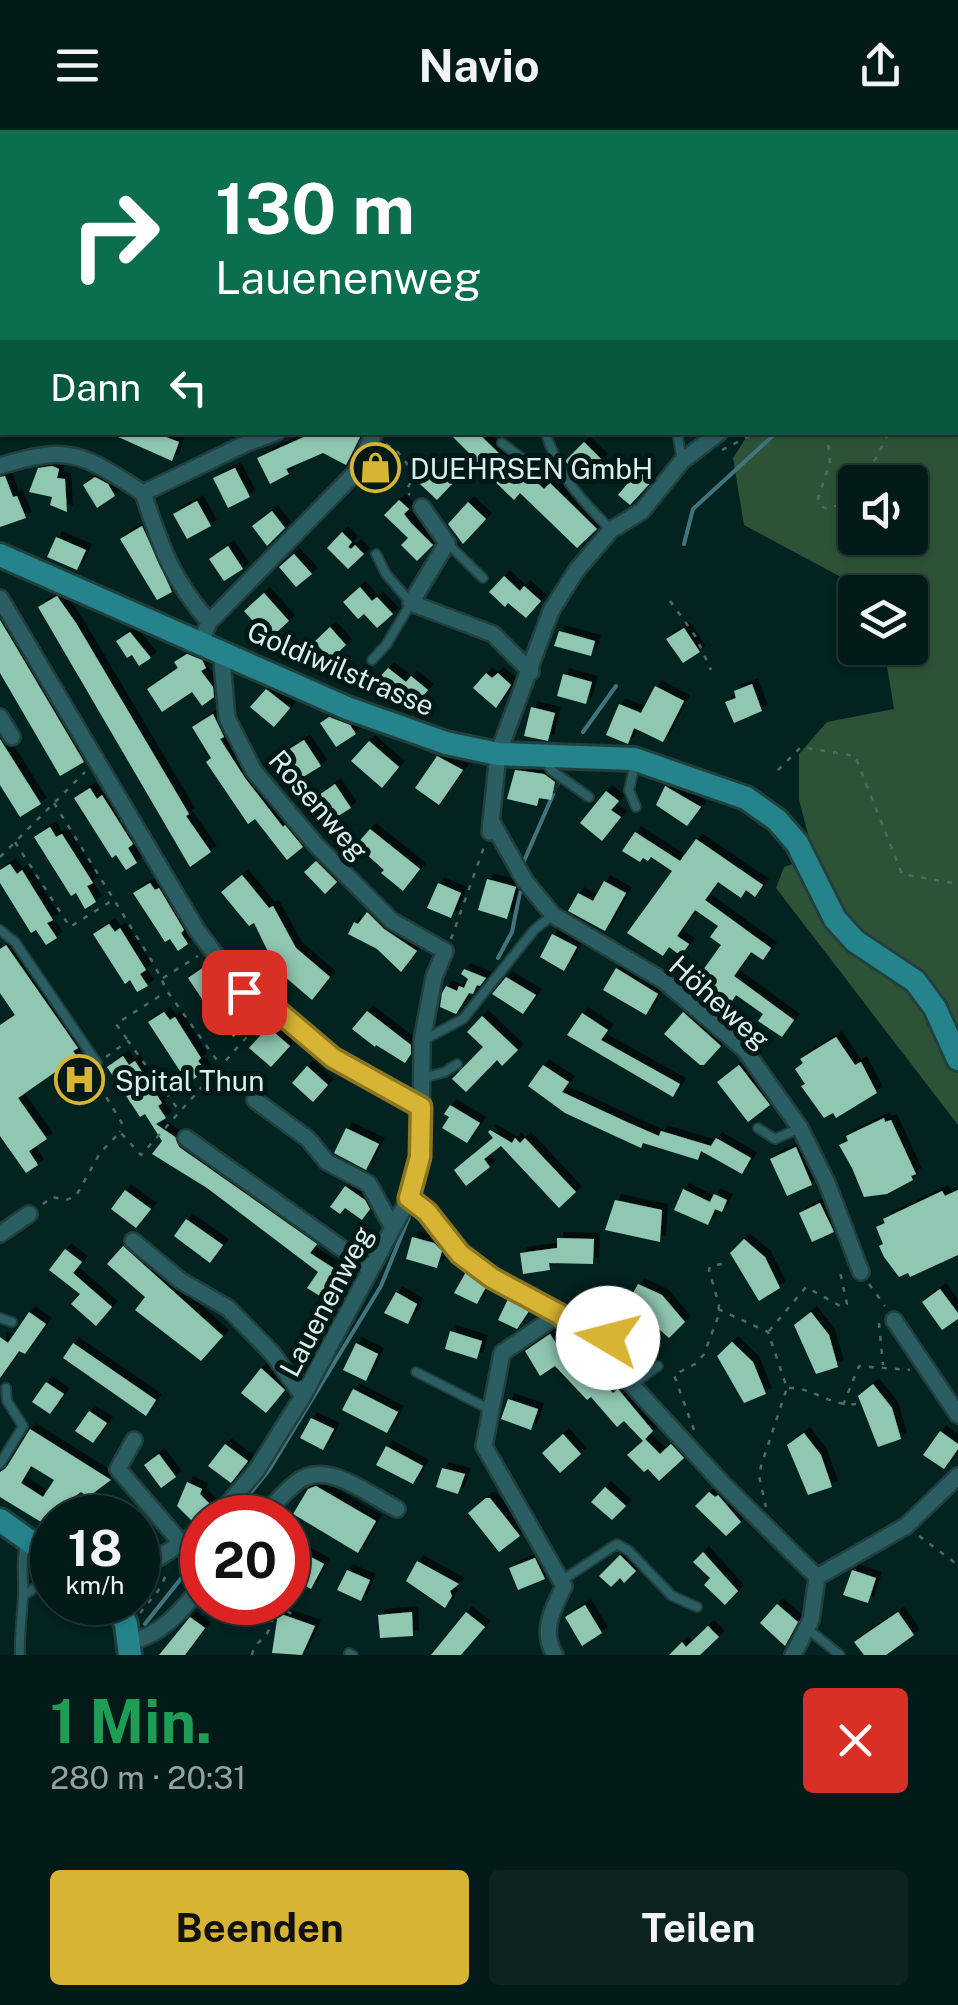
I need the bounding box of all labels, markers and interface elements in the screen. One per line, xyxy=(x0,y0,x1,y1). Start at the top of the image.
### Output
icon: menu xyxy=(50,38,105,93)
icon: share xyxy=(853,38,908,93)
text: Navio xyxy=(418,39,540,92)
text: 130 m xyxy=(215,167,415,250)
icon: right xyxy=(50,170,180,300)
text: Lauenenweg xyxy=(215,251,481,304)
icon: left xyxy=(161,360,216,415)
text: Dann xyxy=(50,365,141,410)
shop icon: DUEHRSEN GmbH xyxy=(349,442,401,494)
place label: DUEHRSEN GmbH xyxy=(410,452,653,485)
map controls xyxy=(838,465,928,665)
button: sound xyxy=(838,465,928,555)
button: layers xyxy=(838,575,928,665)
street label: Goldiwilstrasse xyxy=(243,614,439,722)
street label: Rosenweg xyxy=(262,743,376,867)
street label: Höheweg xyxy=(663,948,777,1056)
pin xyxy=(202,950,287,1035)
icon: arrive xyxy=(217,965,272,1020)
hospital icon: Spital Thun xyxy=(54,1054,106,1106)
place label: Spital Thun xyxy=(115,1064,264,1097)
street label: Lauenenweg xyxy=(273,1220,379,1382)
position arrow xyxy=(556,1286,660,1390)
speed limit sign: 20 xyxy=(180,1495,310,1625)
text: 18 xyxy=(68,1518,122,1577)
text: km/h xyxy=(66,1570,124,1600)
text: 1 Min. xyxy=(50,1686,212,1757)
button: close xyxy=(803,1688,908,1793)
text: 280 m · 20:31 xyxy=(50,1759,246,1796)
button: Beenden xyxy=(50,1870,469,1985)
button: Teilen xyxy=(489,1870,908,1985)

